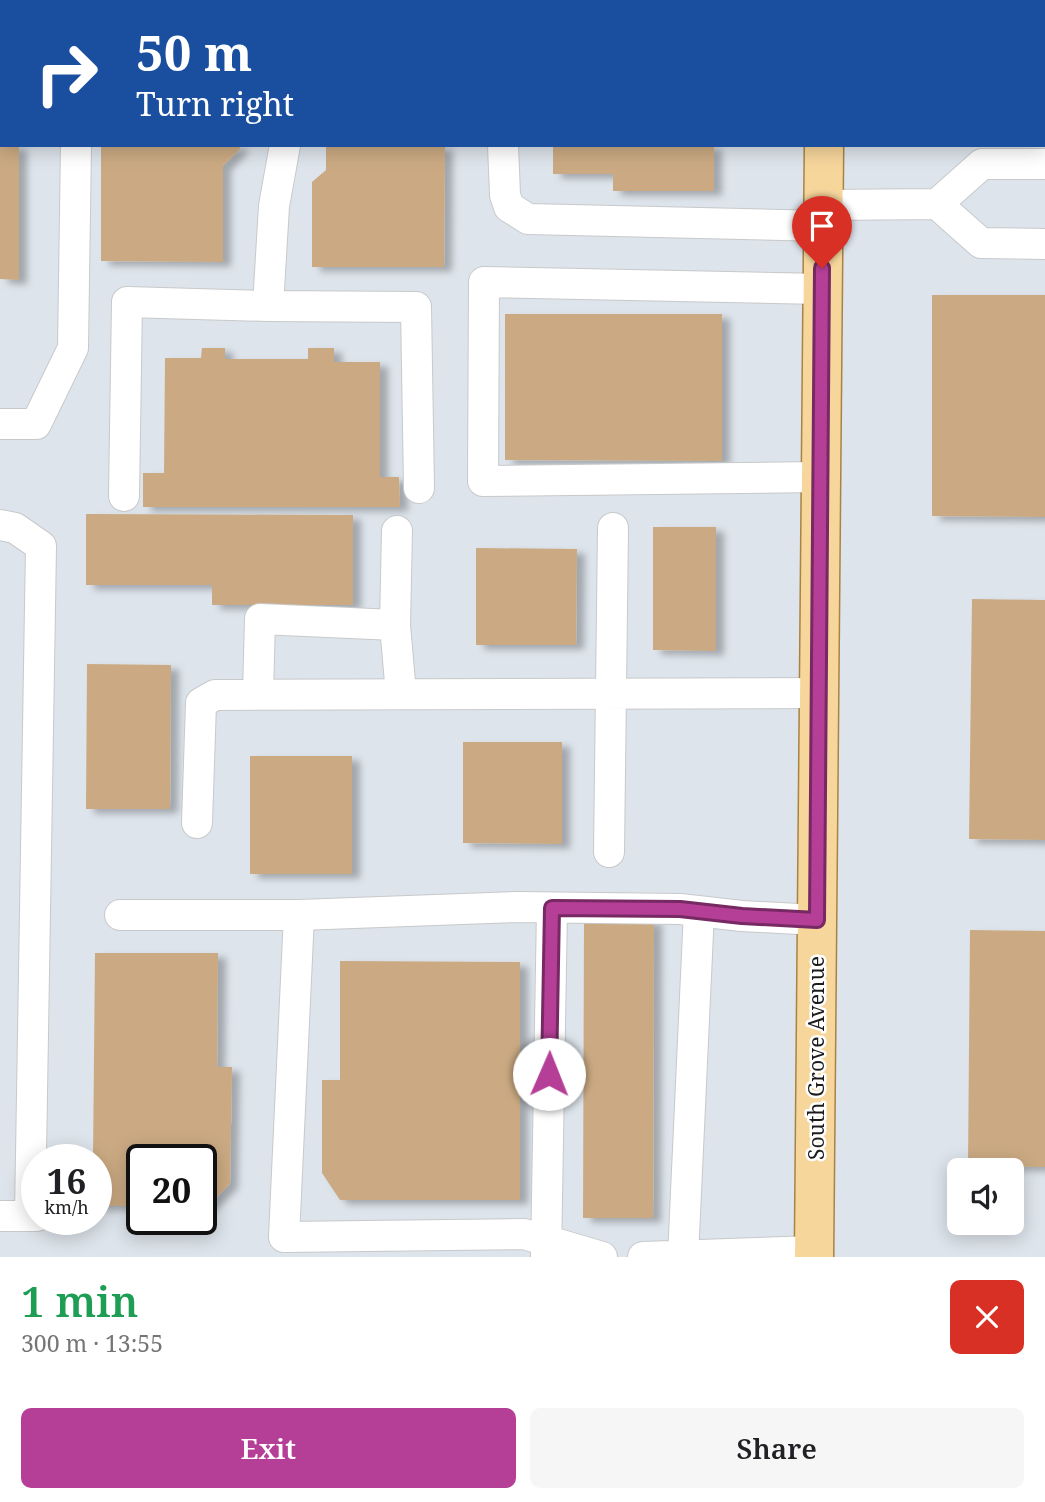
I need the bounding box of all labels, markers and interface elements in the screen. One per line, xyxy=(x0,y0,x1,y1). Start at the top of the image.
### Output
text: 50 m xyxy=(136,19,252,85)
icon: right xyxy=(21,28,112,119)
text: Turn right xyxy=(136,82,294,125)
pin xyxy=(792,196,852,268)
icon: arrive xyxy=(803,207,841,245)
street label: South Grove Avenue xyxy=(802,956,830,1160)
position arrow xyxy=(512,1037,586,1111)
speed limit sign: 20 xyxy=(126,1144,217,1235)
text: 16 xyxy=(47,1157,86,1204)
map controls xyxy=(947,1158,1024,1235)
button: sound xyxy=(947,1158,1024,1235)
text: km/h xyxy=(44,1195,89,1219)
text: 1 min xyxy=(21,1272,138,1329)
button: close xyxy=(950,1280,1024,1354)
text: 300 m · 13:55 xyxy=(21,1327,163,1359)
button: Exit xyxy=(21,1408,516,1488)
button: Share xyxy=(530,1408,1024,1488)

